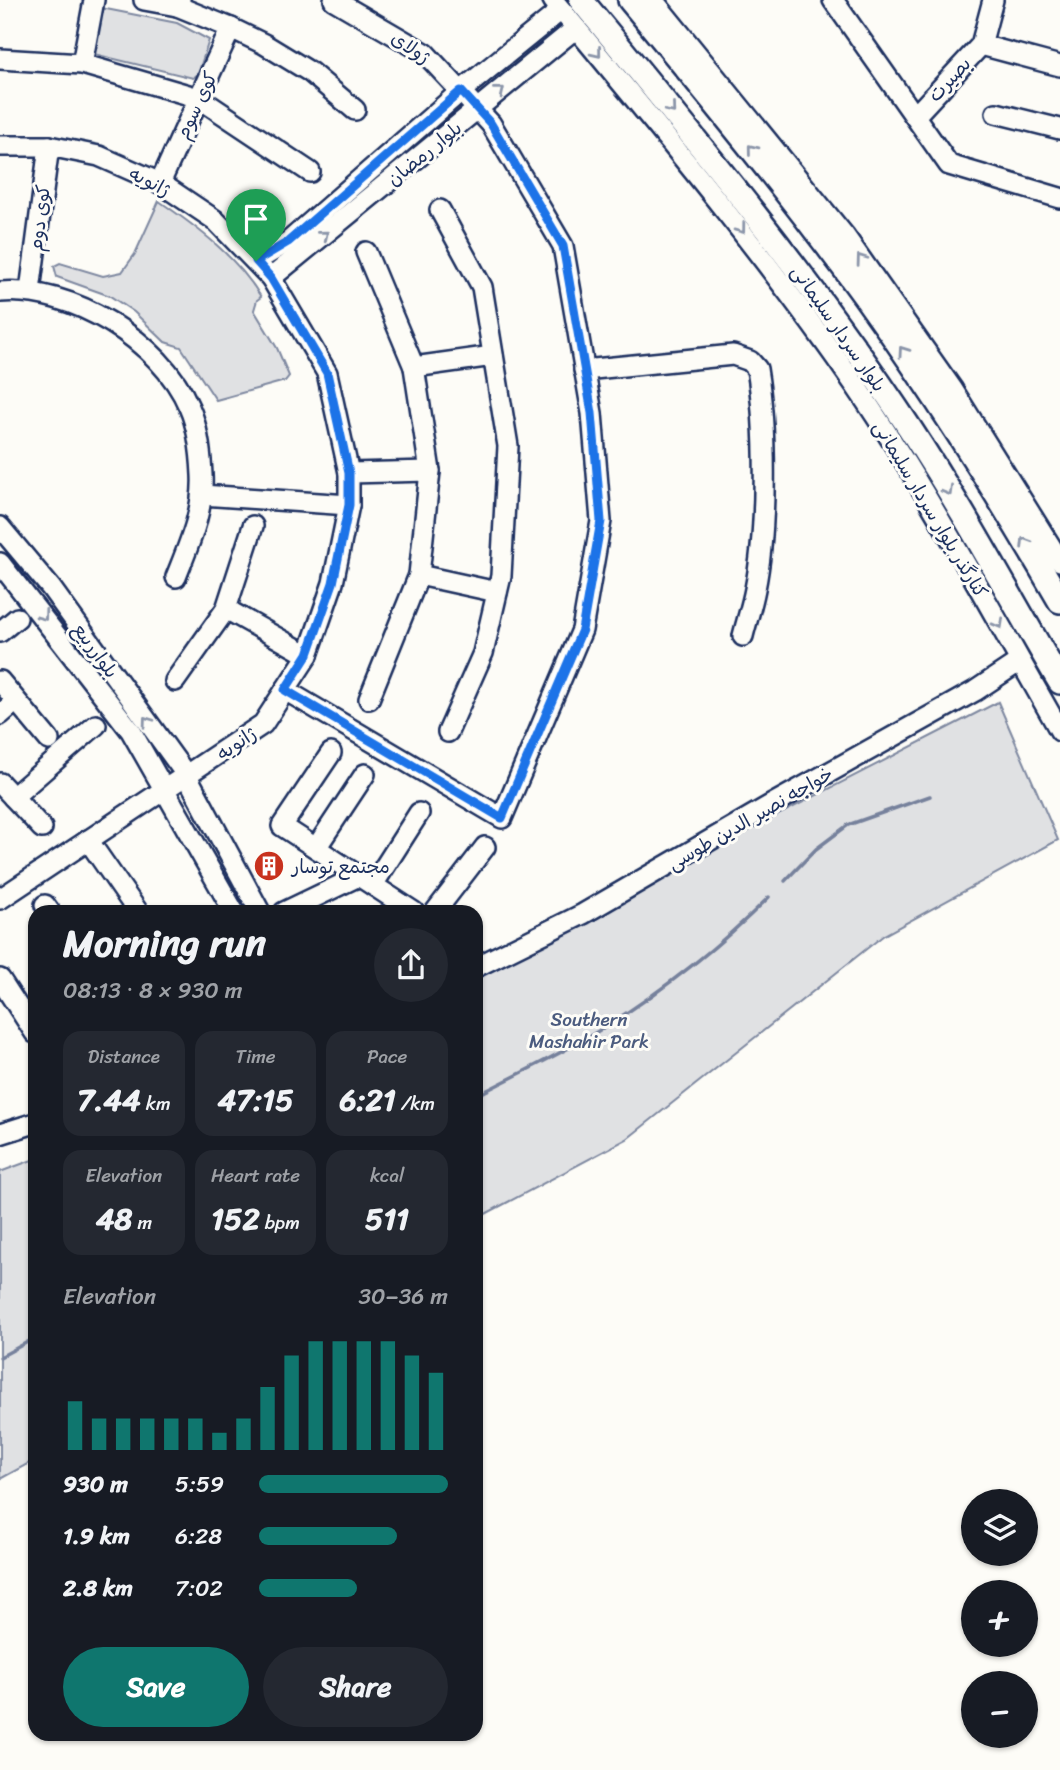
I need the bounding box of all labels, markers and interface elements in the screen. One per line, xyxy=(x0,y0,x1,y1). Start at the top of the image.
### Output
street label: ژولای xyxy=(384,22,437,73)
one-way arrow xyxy=(588,45,601,57)
street label: بصیرت xyxy=(919,49,979,110)
street label: کوی سوم xyxy=(166,66,227,145)
one-way arrow xyxy=(492,86,504,99)
one-way arrow xyxy=(663,101,675,114)
street label: بلوار رمضان xyxy=(379,112,470,194)
one-way arrow xyxy=(747,145,760,157)
street label: ژانویه xyxy=(123,157,176,206)
street label: کوی دوم xyxy=(19,183,60,253)
pin xyxy=(226,189,286,261)
icon: arrive xyxy=(237,200,275,238)
one-way arrow xyxy=(732,221,745,233)
one-way arrow xyxy=(315,231,328,243)
one-way arrow xyxy=(857,254,869,267)
street label: بلوار سردار سلیمانی xyxy=(782,258,895,399)
one-way arrow xyxy=(899,346,911,359)
street label: کنارگذر بلوار سردار سلیمانی xyxy=(864,414,997,605)
one-way arrow xyxy=(940,484,953,497)
one-way arrow xyxy=(1021,537,1034,550)
one-way arrow xyxy=(34,608,47,621)
street label: بلوارربیع xyxy=(64,615,127,685)
one-way arrow xyxy=(991,616,1004,629)
one-way arrow xyxy=(143,716,156,729)
street label: ژانویه xyxy=(209,718,263,769)
street label: خواجه نصیر الدین طوسی xyxy=(661,757,840,880)
building icon: مجتمع توسار xyxy=(252,849,286,883)
place label: مجتمع توسار xyxy=(290,850,390,883)
text: Morning run xyxy=(63,910,266,977)
button: share xyxy=(374,928,448,1002)
text: 08:13 · 8 × 930 m xyxy=(63,970,243,1011)
park label: Southern Mashahir Park xyxy=(529,1003,649,1058)
text: Distance xyxy=(88,1040,160,1073)
text: Time xyxy=(235,1040,276,1073)
text: Pace xyxy=(367,1040,407,1073)
text: 7.44 xyxy=(77,1073,141,1127)
text: 47:15 xyxy=(217,1073,294,1127)
text: 6:21 xyxy=(339,1073,396,1127)
text: km xyxy=(141,1087,170,1120)
text: /km xyxy=(396,1087,435,1120)
text: Elevation xyxy=(85,1159,162,1192)
text: Heart rate xyxy=(211,1159,300,1192)
text: kcal xyxy=(370,1159,404,1192)
text: 48 xyxy=(96,1192,132,1246)
text: 152 xyxy=(211,1192,260,1246)
text: 511 xyxy=(365,1192,409,1246)
text: m xyxy=(132,1206,152,1239)
text: bpm xyxy=(260,1206,300,1239)
text: Elevation xyxy=(63,1276,156,1317)
text: 30–36 m xyxy=(358,1276,448,1317)
text: 930 m xyxy=(63,1464,128,1505)
text: 5:59 xyxy=(175,1464,224,1505)
map controls xyxy=(961,1489,1038,1748)
button: layers xyxy=(961,1489,1038,1566)
text: 1.9 km xyxy=(63,1516,130,1557)
text: 6:28 xyxy=(175,1516,222,1557)
text: 2.8 km xyxy=(63,1568,133,1609)
text: 7:02 xyxy=(175,1568,223,1609)
button: + xyxy=(961,1580,1038,1657)
button: Save xyxy=(63,1647,249,1727)
button: Share xyxy=(263,1647,448,1727)
button: − xyxy=(961,1671,1038,1748)

